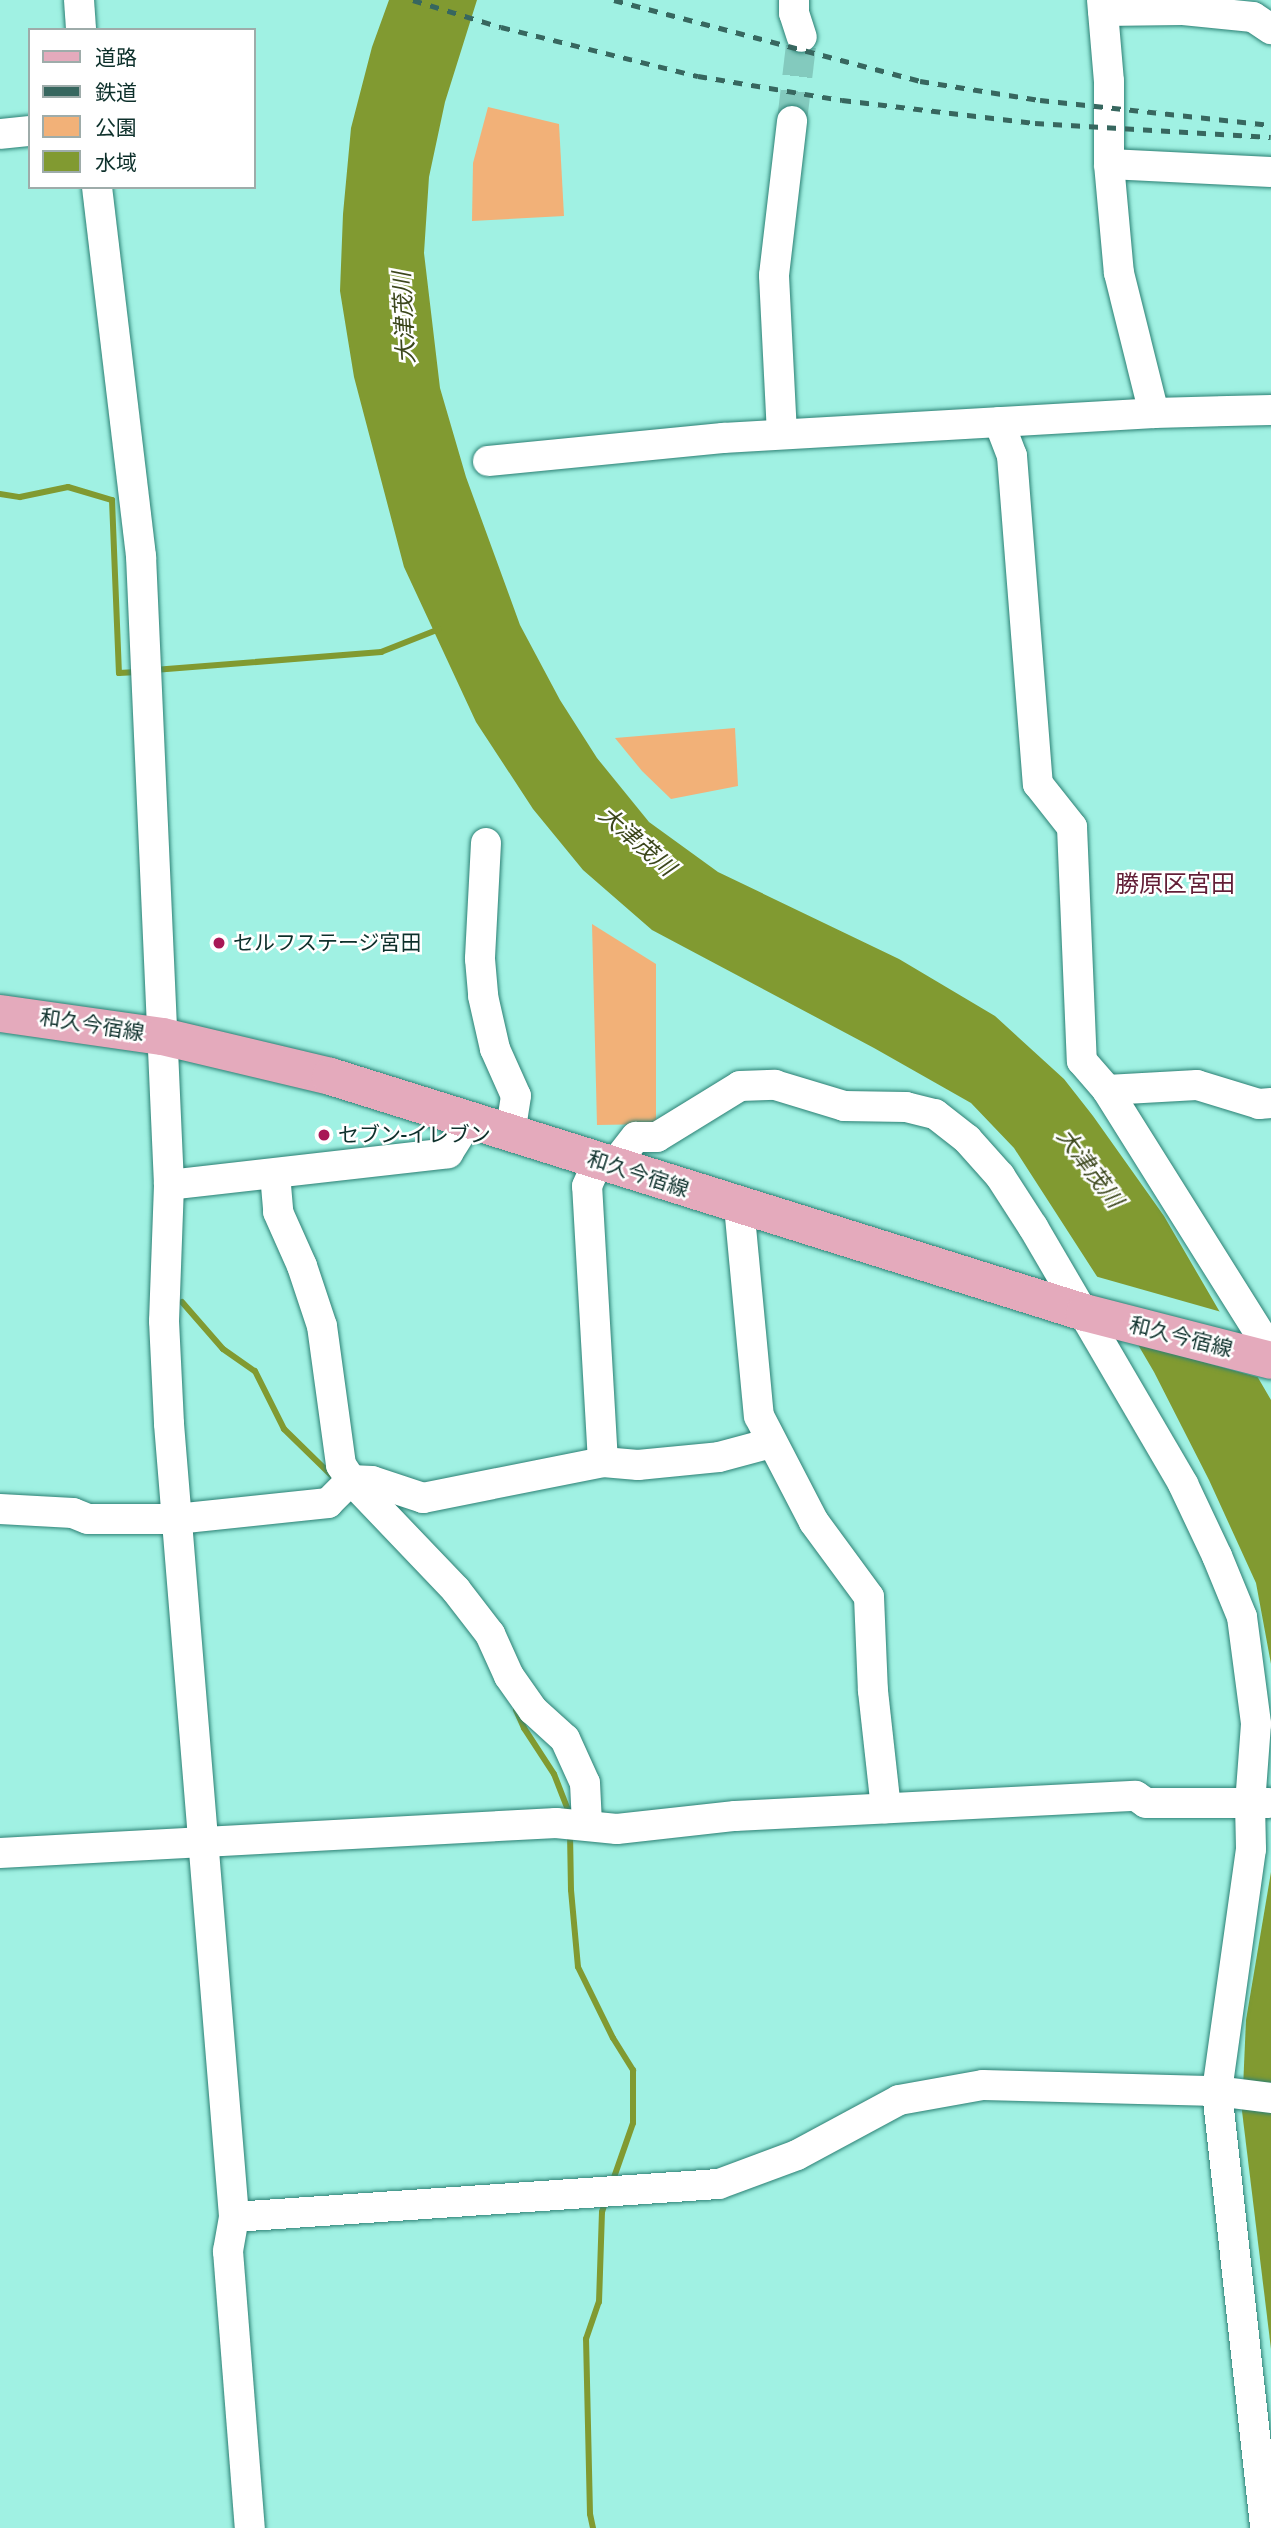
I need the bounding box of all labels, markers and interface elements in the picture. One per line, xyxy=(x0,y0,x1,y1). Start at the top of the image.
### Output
legend xyxy=(28,28,256,189)
text: 道路 xyxy=(95,43,137,72)
text: 鉄道 xyxy=(95,78,137,107)
text: 公園 xyxy=(95,113,137,142)
text: 水域 xyxy=(95,148,137,177)
water label: 大津茂川 xyxy=(388,271,420,365)
water label: 大津茂川 xyxy=(593,800,681,882)
district label: 勝原区宮田 xyxy=(1115,870,1235,898)
place label: セルフステージ宮田 xyxy=(233,930,422,956)
marker: セルフステージ宮田 xyxy=(211,935,227,951)
street label: 和久今宿線 xyxy=(38,1004,146,1046)
place label: セブン-イレブン xyxy=(338,1122,491,1148)
water label: 大津茂川 xyxy=(1051,1123,1129,1213)
marker: セブン-イレブン xyxy=(316,1127,332,1143)
street label: 和久今宿線 xyxy=(584,1146,692,1202)
street label: 和久今宿線 xyxy=(1127,1312,1235,1362)

